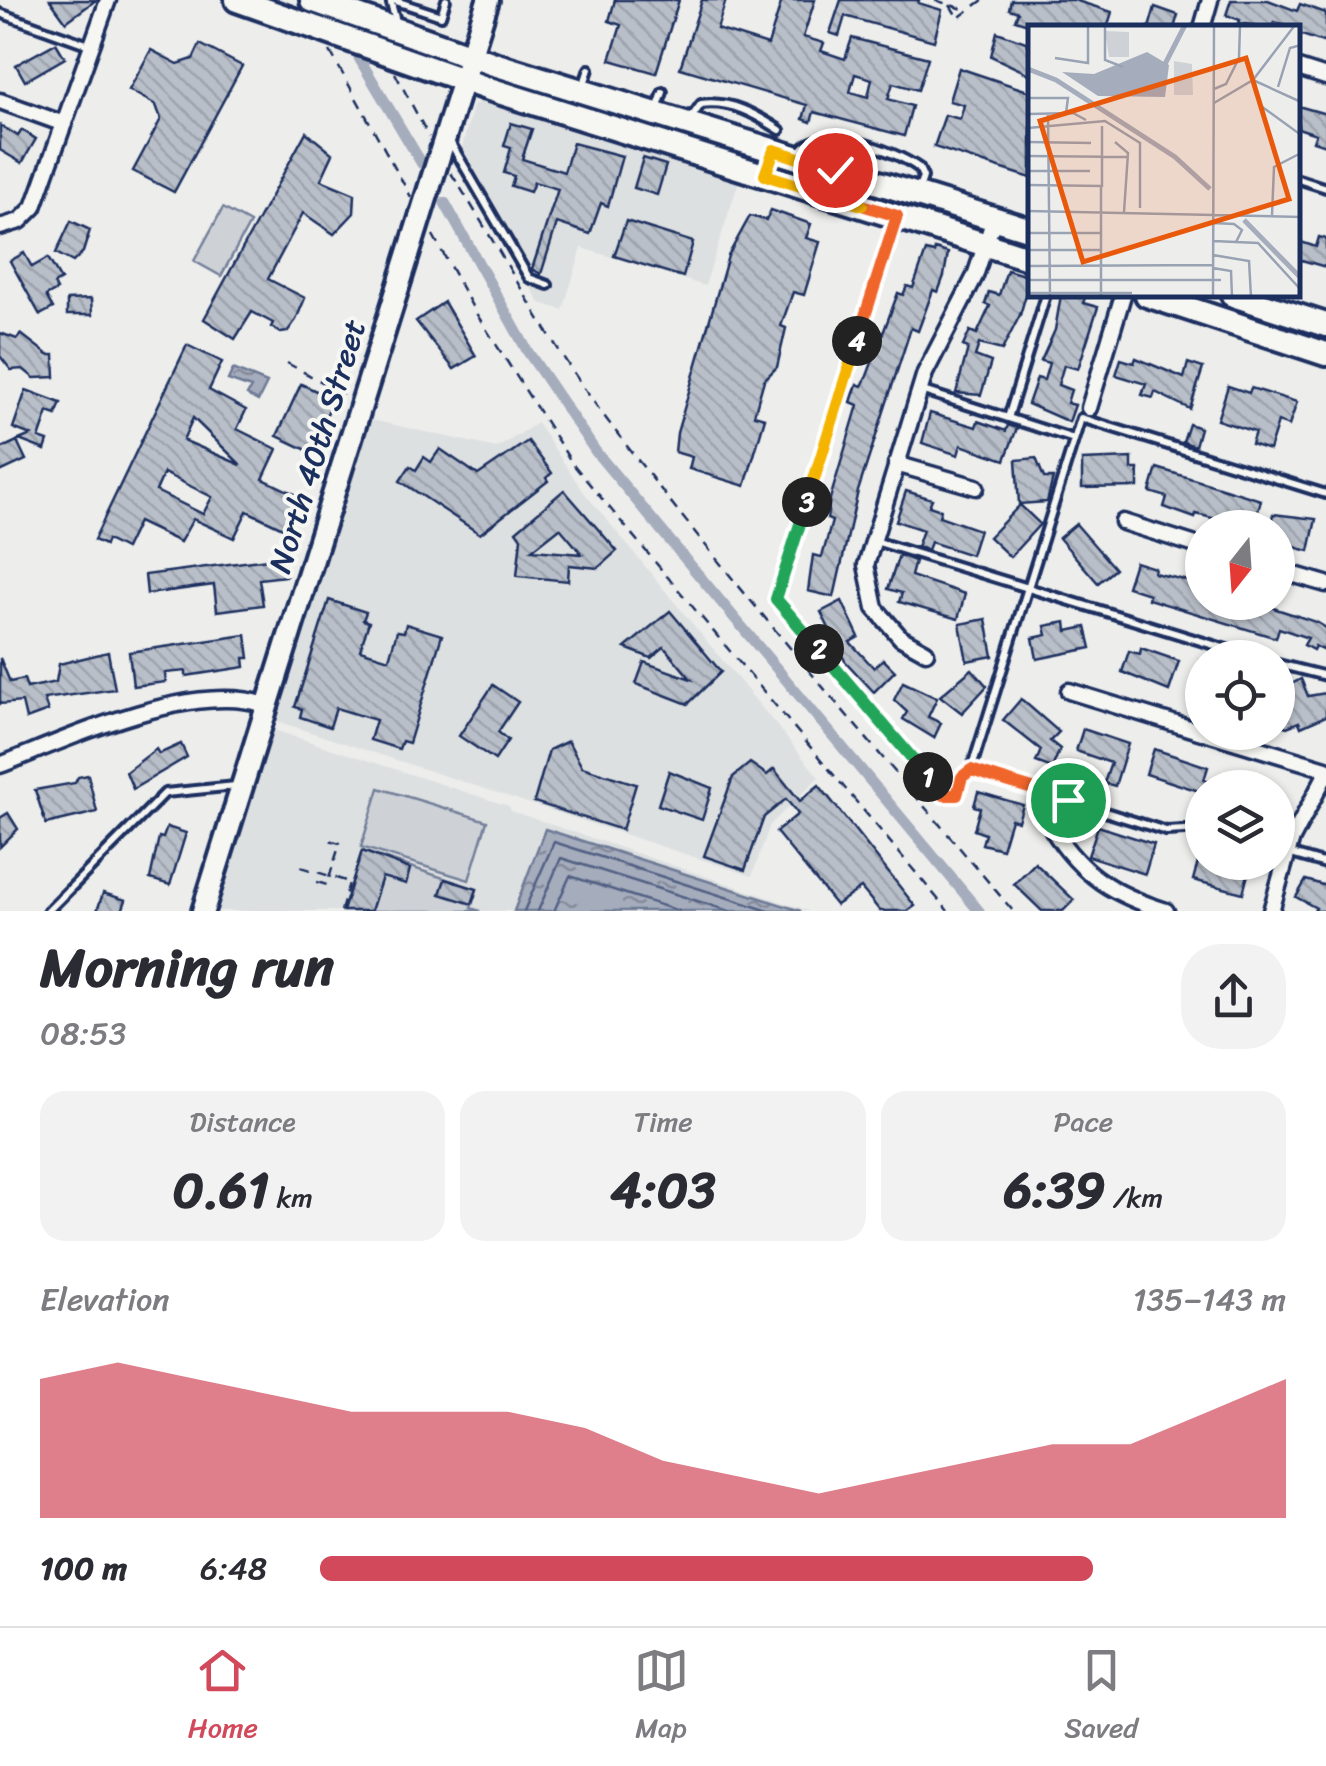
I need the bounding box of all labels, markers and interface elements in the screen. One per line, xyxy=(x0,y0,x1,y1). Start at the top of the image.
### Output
inset map xyxy=(1028,25,1301,298)
pin xyxy=(793,128,878,213)
icon: check xyxy=(808,143,863,198)
street label: North 40th Street xyxy=(252,312,383,580)
pin: 4 xyxy=(832,316,882,366)
text: 4 xyxy=(848,316,866,365)
pin: 3 xyxy=(782,477,832,527)
text: 3 xyxy=(799,477,815,526)
north arrow xyxy=(1185,510,1295,620)
map controls xyxy=(1185,510,1295,880)
pin: 2 xyxy=(794,624,844,674)
text: 2 xyxy=(811,624,827,673)
button: locate xyxy=(1185,640,1295,750)
pin: 1 xyxy=(903,752,953,802)
text: 1 xyxy=(922,752,934,801)
pin xyxy=(1026,758,1111,843)
button: layers xyxy=(1185,770,1295,880)
icon: arrive xyxy=(1041,773,1096,828)
text: Morning run xyxy=(40,919,334,1016)
button: share xyxy=(1181,944,1286,1049)
text: 08:53 xyxy=(40,1005,126,1062)
text: Distance xyxy=(190,1097,296,1146)
text: Time xyxy=(633,1097,693,1146)
text: Pace xyxy=(1054,1097,1113,1146)
text: 0.61 xyxy=(173,1146,269,1235)
text: 4:03 xyxy=(610,1146,716,1235)
text: 6:39 xyxy=(1004,1146,1105,1235)
text: km xyxy=(269,1173,313,1222)
text: /km xyxy=(1105,1173,1163,1222)
text: Elevation xyxy=(40,1271,170,1328)
text: 135–143 m xyxy=(1133,1271,1286,1328)
text: 100 m xyxy=(40,1540,127,1597)
text: 6:48 xyxy=(200,1540,267,1597)
tab: Home xyxy=(188,1643,258,1752)
tab: Map xyxy=(634,1643,689,1752)
tab: Saved xyxy=(1064,1643,1138,1752)

